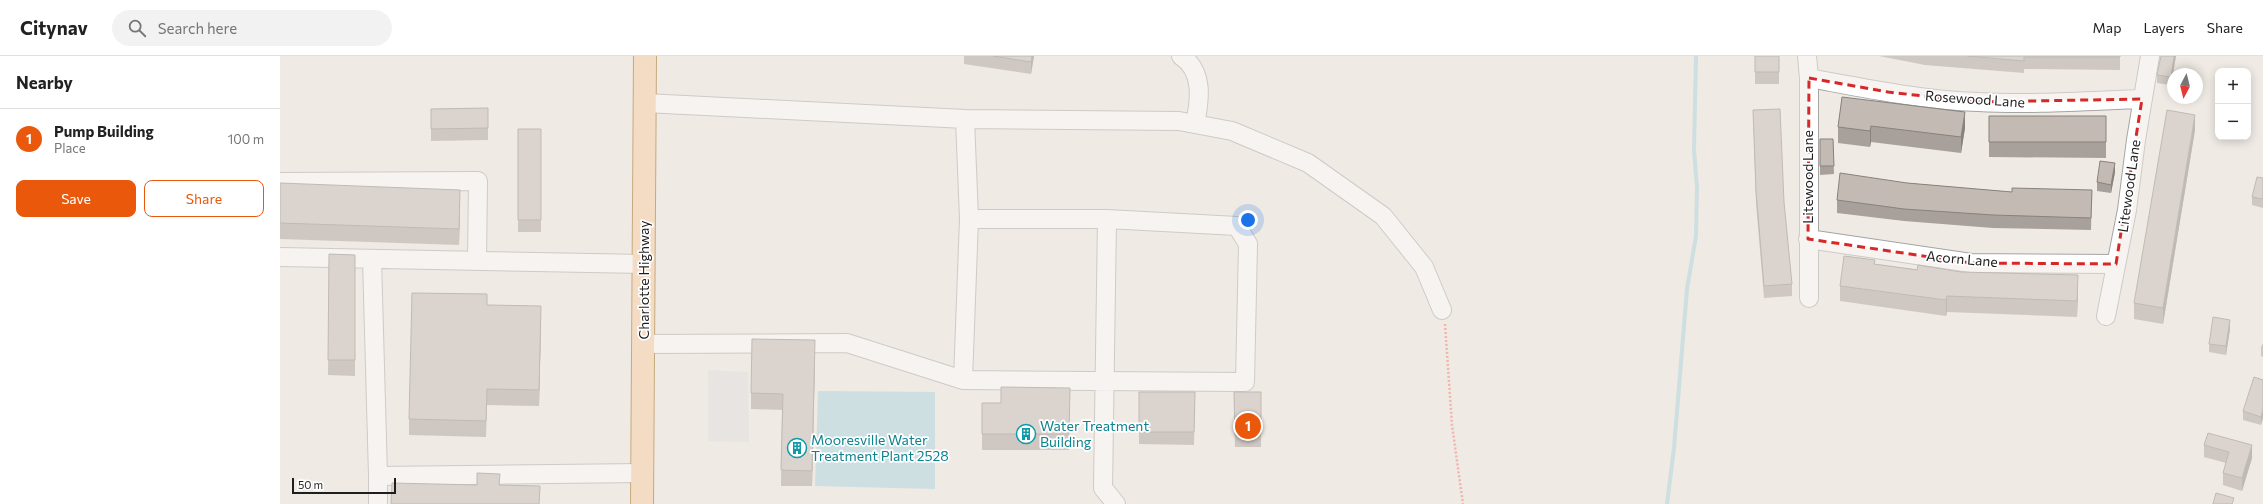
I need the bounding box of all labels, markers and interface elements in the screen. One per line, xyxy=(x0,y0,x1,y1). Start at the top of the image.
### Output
search box xyxy=(112,10,392,46)
text: Citynav xyxy=(20,16,88,39)
icon: search xyxy=(126,17,148,39)
text: Search here xyxy=(158,19,237,37)
text: Map xyxy=(2093,19,2121,36)
text: Layers xyxy=(2143,19,2185,36)
text: Share xyxy=(2207,19,2243,36)
north arrow xyxy=(2167,68,2203,104)
map controls xyxy=(2215,68,2251,140)
button: + xyxy=(2215,68,2251,104)
text: Nearby xyxy=(16,72,73,93)
street label: Rosewood Lane xyxy=(1925,87,2025,110)
button: − xyxy=(2215,104,2251,140)
text: Pump Building xyxy=(54,122,154,140)
street label: Litewood Lane xyxy=(1799,130,1816,224)
text: 1 xyxy=(26,131,32,147)
text: 100 m xyxy=(228,131,264,147)
street label: Litewood Lane xyxy=(2114,138,2143,233)
text: Place xyxy=(54,140,86,156)
button: Save xyxy=(16,180,136,217)
button: Share xyxy=(144,180,264,217)
your location xyxy=(1238,210,1258,230)
street label: Charlotte Highway xyxy=(635,221,652,339)
street label: Acorn Lane xyxy=(1926,247,1998,270)
pin: 1 xyxy=(1235,411,1261,441)
place label: Water Treatment Building xyxy=(1040,417,1149,450)
building icon: Water Treatment Building xyxy=(1015,423,1037,445)
place label: Mooresville Water Treatment Plant 2528 xyxy=(811,431,949,464)
building icon: Mooresville Water Treatment Plant 2528 xyxy=(786,437,808,459)
scale bar xyxy=(292,476,396,495)
text: 50 m xyxy=(298,478,323,491)

